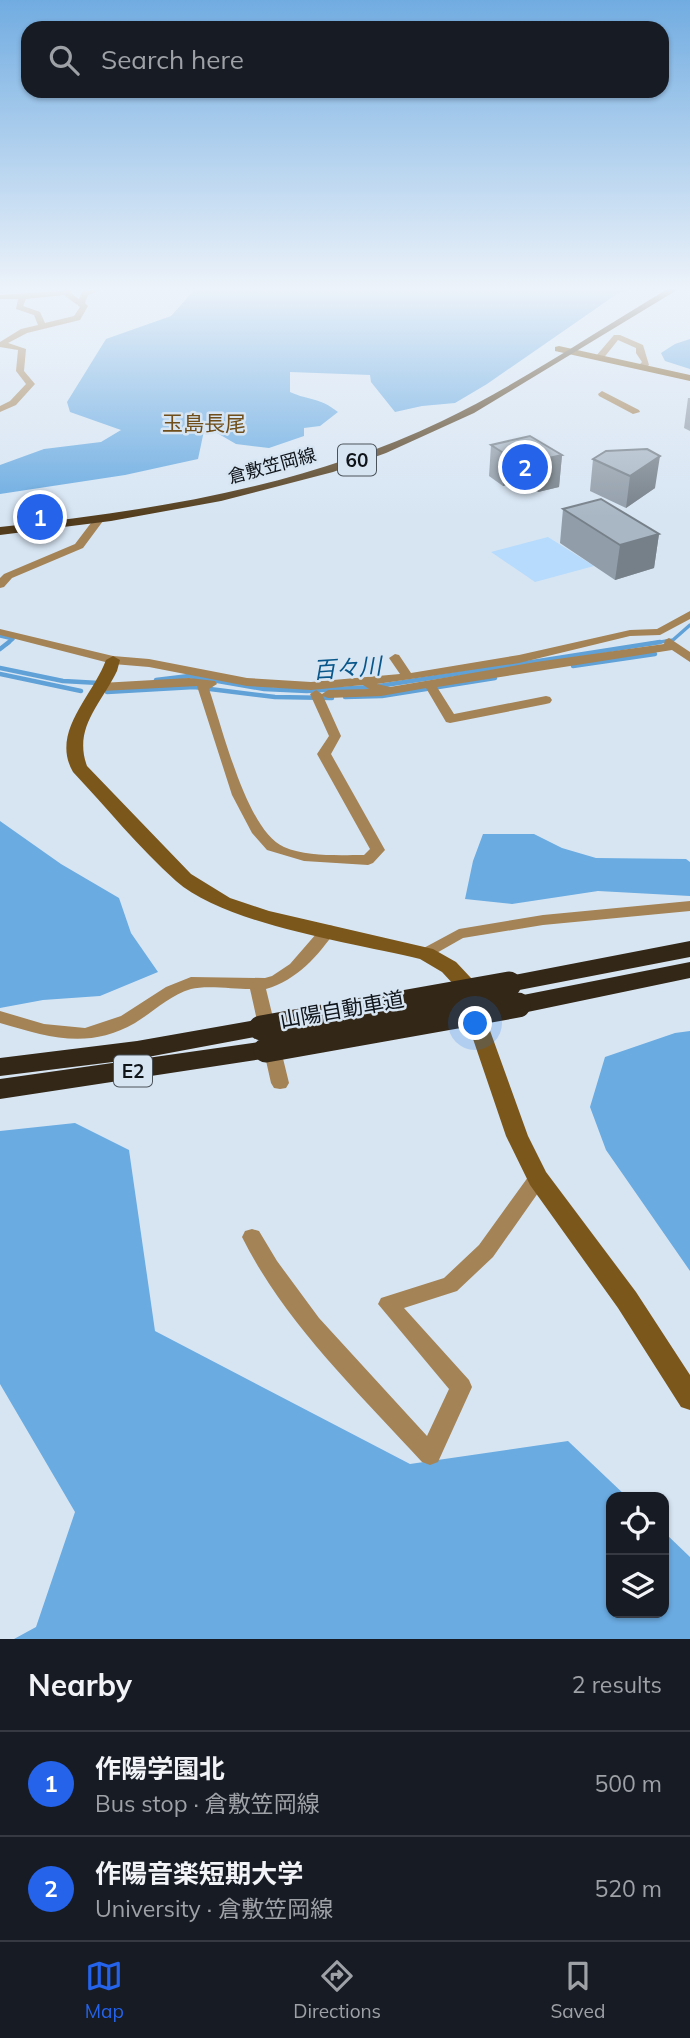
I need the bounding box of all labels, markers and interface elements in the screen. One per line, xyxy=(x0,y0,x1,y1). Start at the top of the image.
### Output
search box xyxy=(21,21,669,98)
icon: search xyxy=(45,41,83,79)
text: Search here xyxy=(101,43,244,76)
district label: 玉島長尾 xyxy=(162,410,246,436)
pin: 2 xyxy=(502,441,548,493)
street label: 倉敷笠岡線 xyxy=(225,443,318,488)
road number: 60 xyxy=(338,444,376,475)
pin: 1 xyxy=(17,491,63,543)
water label: 百々川 xyxy=(312,650,385,684)
street label: 山陽自動車道 xyxy=(278,985,406,1033)
your location xyxy=(458,1006,492,1040)
road number: E2 xyxy=(114,1056,152,1086)
map controls xyxy=(606,1492,669,1618)
button: locate xyxy=(606,1492,669,1555)
button: layers xyxy=(606,1555,669,1618)
text: Nearby xyxy=(28,1666,132,1704)
text: 2 results xyxy=(572,1670,662,1699)
text: 作陽学園北 xyxy=(95,1752,225,1785)
text: 1 xyxy=(44,1769,58,1798)
text: 500 m xyxy=(594,1769,662,1798)
text: Bus stop · 倉敷笠岡線 xyxy=(95,1789,320,1818)
text: 作陽音楽短期大学 xyxy=(95,1857,303,1890)
text: 2 xyxy=(44,1874,58,1903)
text: 520 m xyxy=(594,1874,662,1903)
text: University · 倉敷笠岡線 xyxy=(95,1894,333,1923)
tab: Map xyxy=(85,1957,124,2023)
tab: Directions xyxy=(293,1957,381,2023)
tab: Saved xyxy=(550,1957,605,2023)

